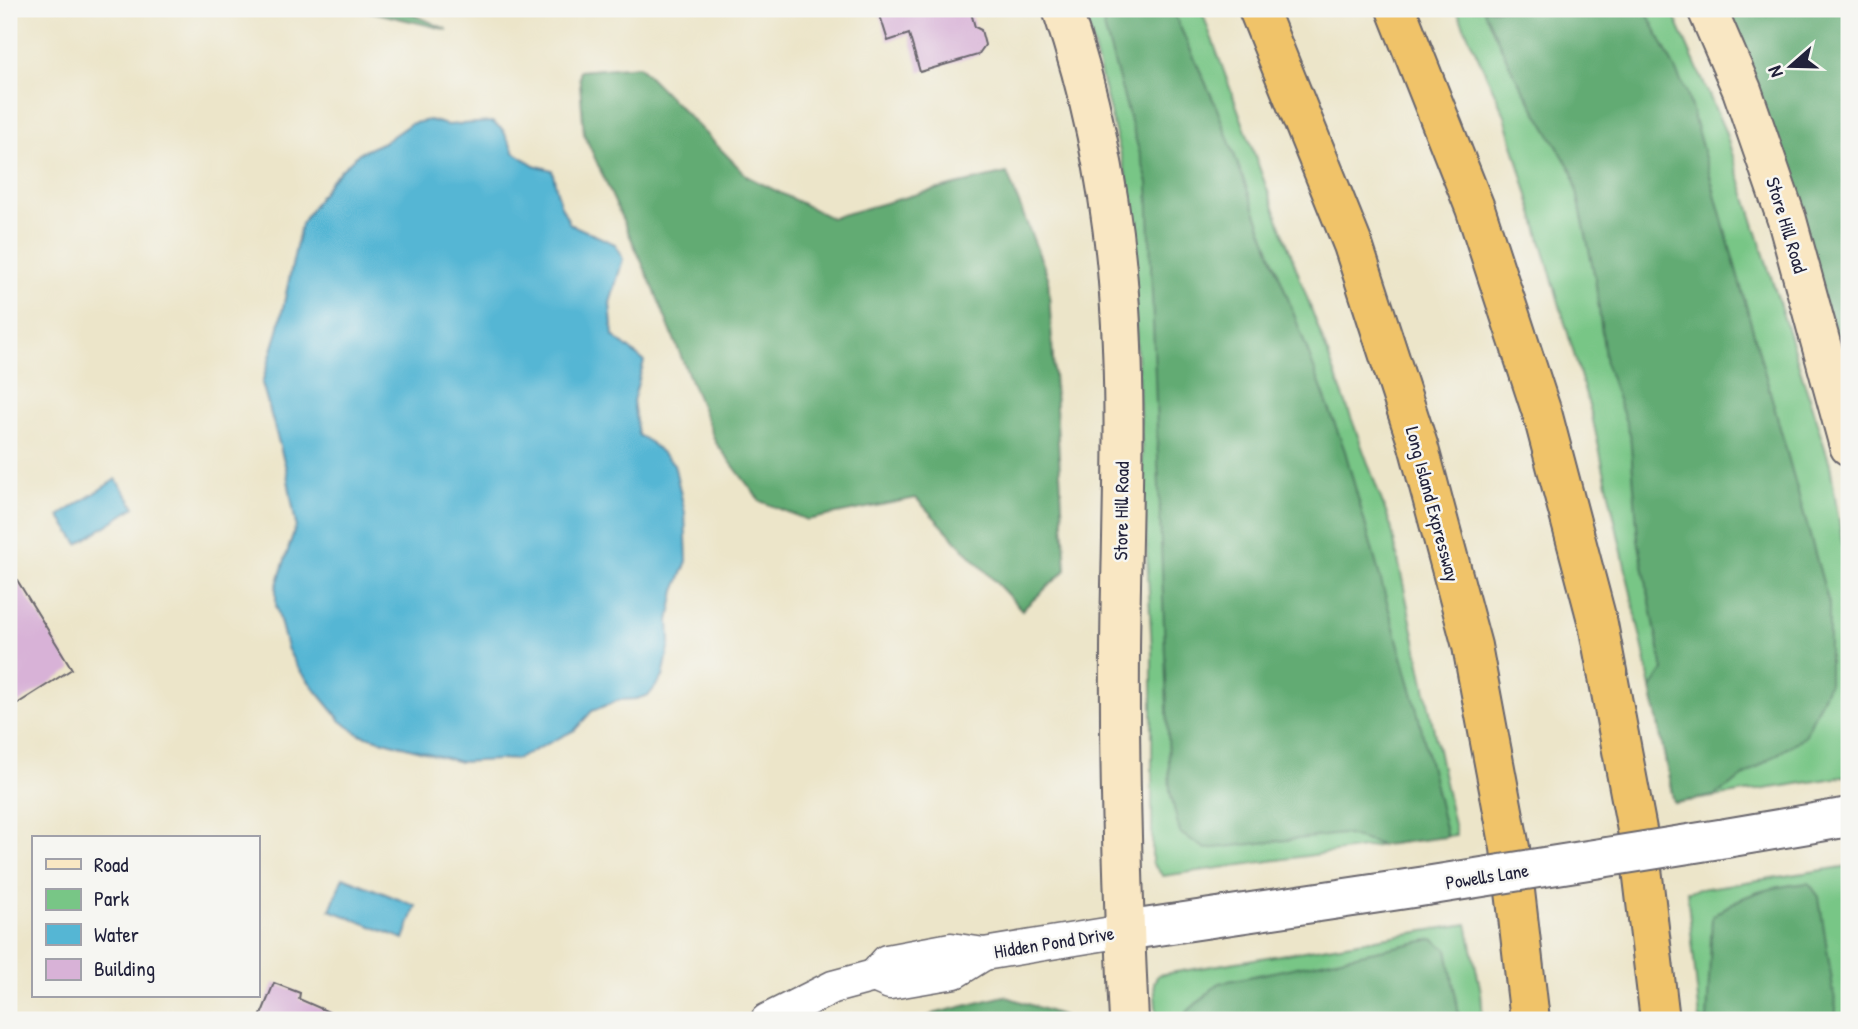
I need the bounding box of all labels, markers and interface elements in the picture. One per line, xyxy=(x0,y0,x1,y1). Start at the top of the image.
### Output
north arrow xyxy=(1756,32,1826,102)
text: N xyxy=(1761,63,1789,81)
street label: Store Hill Road xyxy=(1760,174,1814,277)
street label: Long Island Expressway xyxy=(1400,424,1466,584)
street label: Store Hill Road xyxy=(1107,461,1135,561)
legend xyxy=(32,836,259,998)
text: Road xyxy=(94,850,128,879)
street label: Powells Lane xyxy=(1444,857,1531,895)
text: Park xyxy=(94,884,129,913)
text: Water xyxy=(94,920,139,949)
street label: Hidden Pond Drive xyxy=(992,920,1116,964)
text: Building xyxy=(94,954,155,983)

